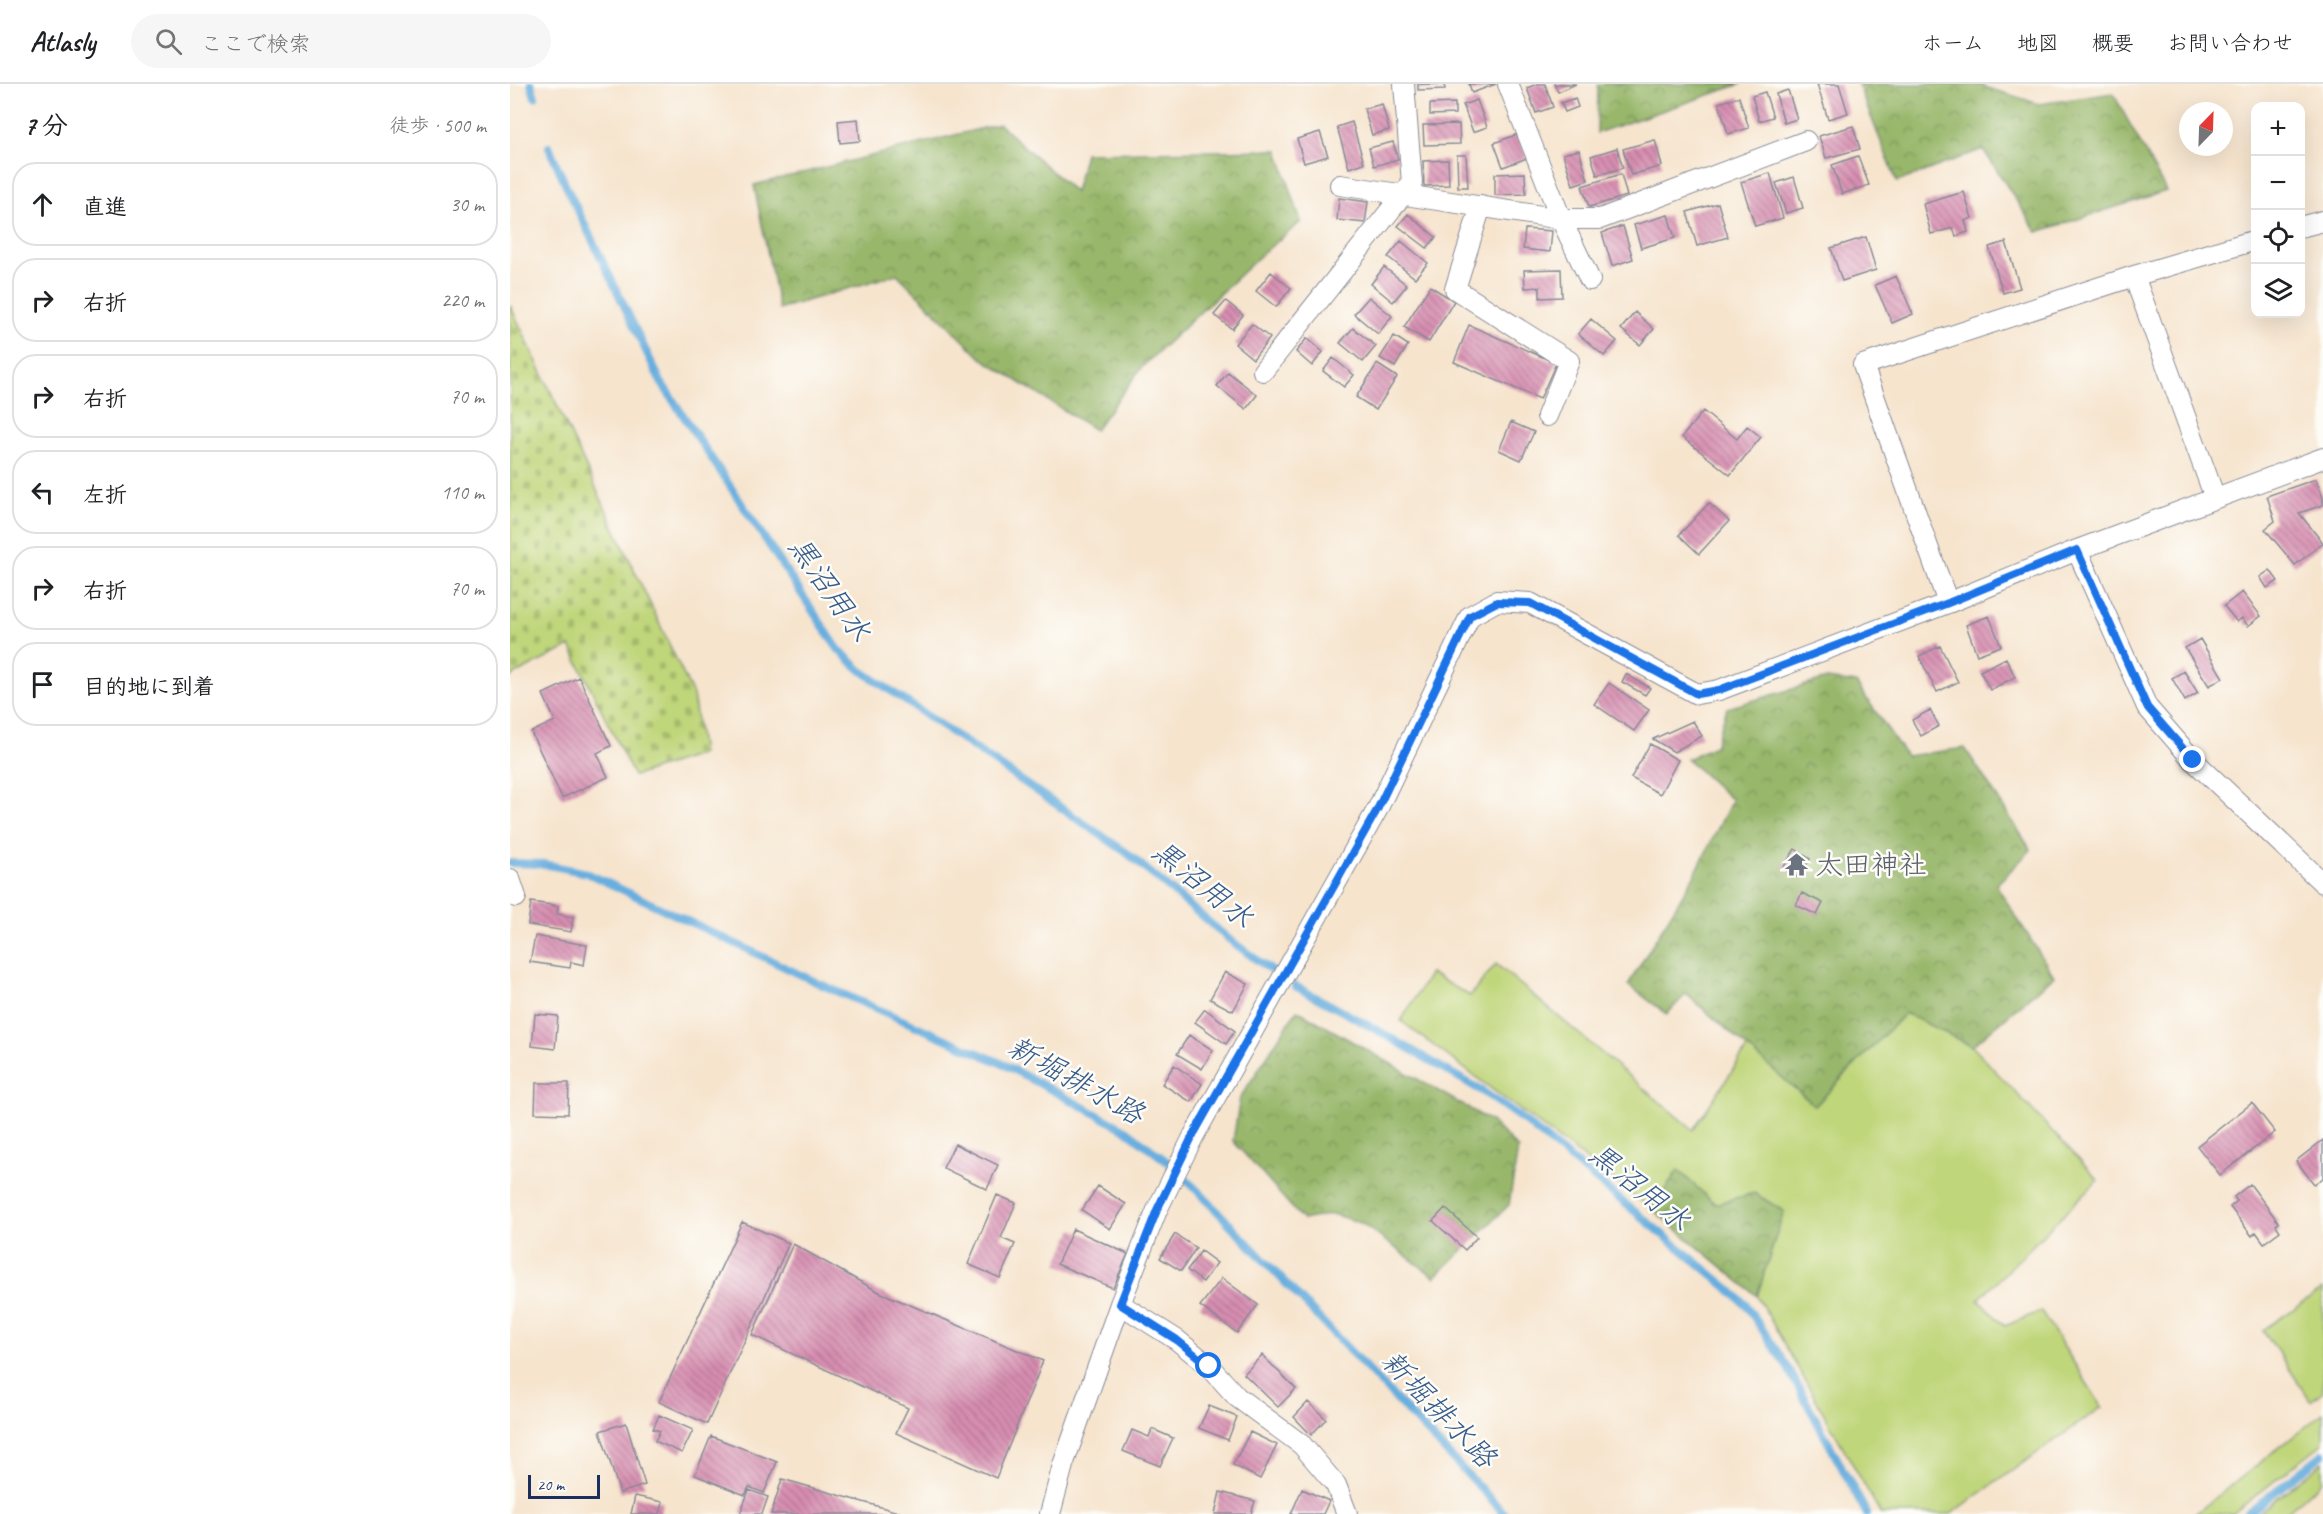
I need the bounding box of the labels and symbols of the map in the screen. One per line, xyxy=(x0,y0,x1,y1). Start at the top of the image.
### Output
north arrow xyxy=(2179,102,2233,156)
water label: 黒沼用水 xyxy=(780,529,880,649)
route end xyxy=(2179,746,2205,772)
water label: 黒沼用水 xyxy=(1144,831,1262,937)
place label: 太田神社 xyxy=(1815,847,1927,882)
temple icon: 太田神社 xyxy=(1784,851,1810,877)
water label: 新堀排水路 xyxy=(1001,1027,1153,1134)
water label: 黒沼用水 xyxy=(1581,1134,1699,1240)
water label: 新堀排水路 xyxy=(1373,1342,1506,1478)
route start xyxy=(1195,1352,1221,1378)
scale bar xyxy=(528,1472,600,1500)

